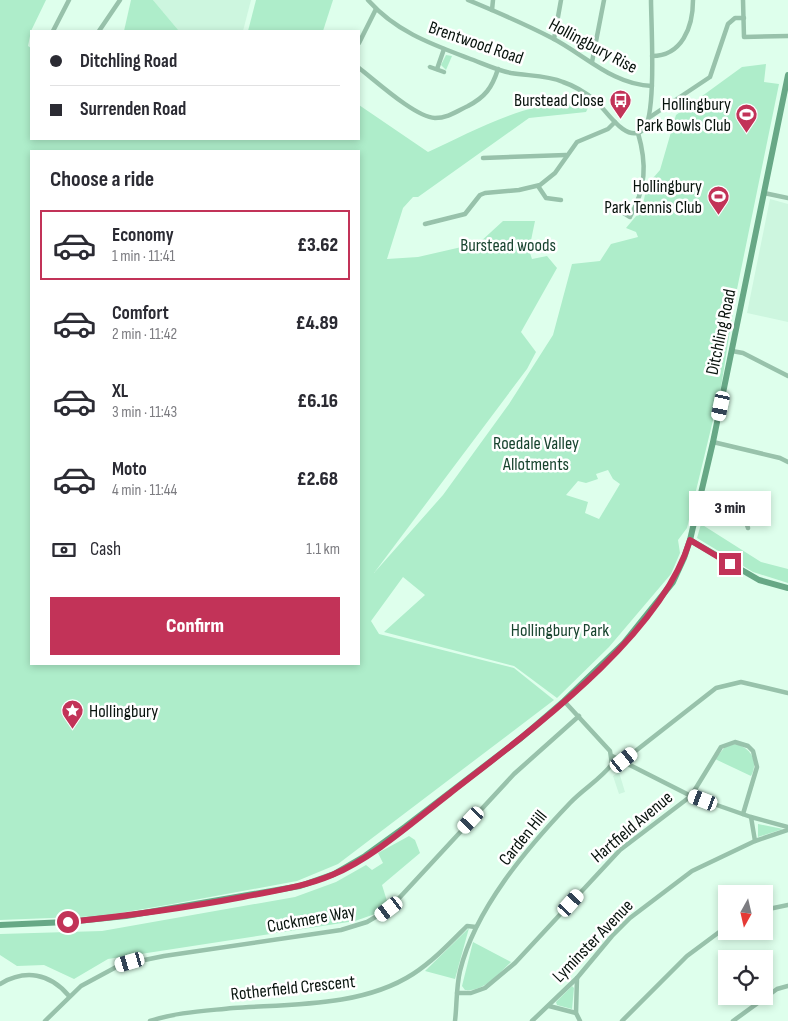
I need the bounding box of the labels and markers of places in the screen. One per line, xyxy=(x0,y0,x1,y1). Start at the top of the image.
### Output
bus stop icon: Burstead Close xyxy=(608,88,632,119)
place label: Burstead Close xyxy=(514,90,604,111)
place label: Hollingbury Park Bowls Club xyxy=(637,94,731,136)
sports icon: Hollingbury Park Bowls Club xyxy=(735,102,759,133)
place label: Hollingbury Park Tennis Club xyxy=(604,176,702,218)
sports icon: Hollingbury Park Tennis Club xyxy=(706,184,730,215)
place icon: Hollingbury xyxy=(61,699,85,730)
place label: Hollingbury xyxy=(89,701,158,722)

